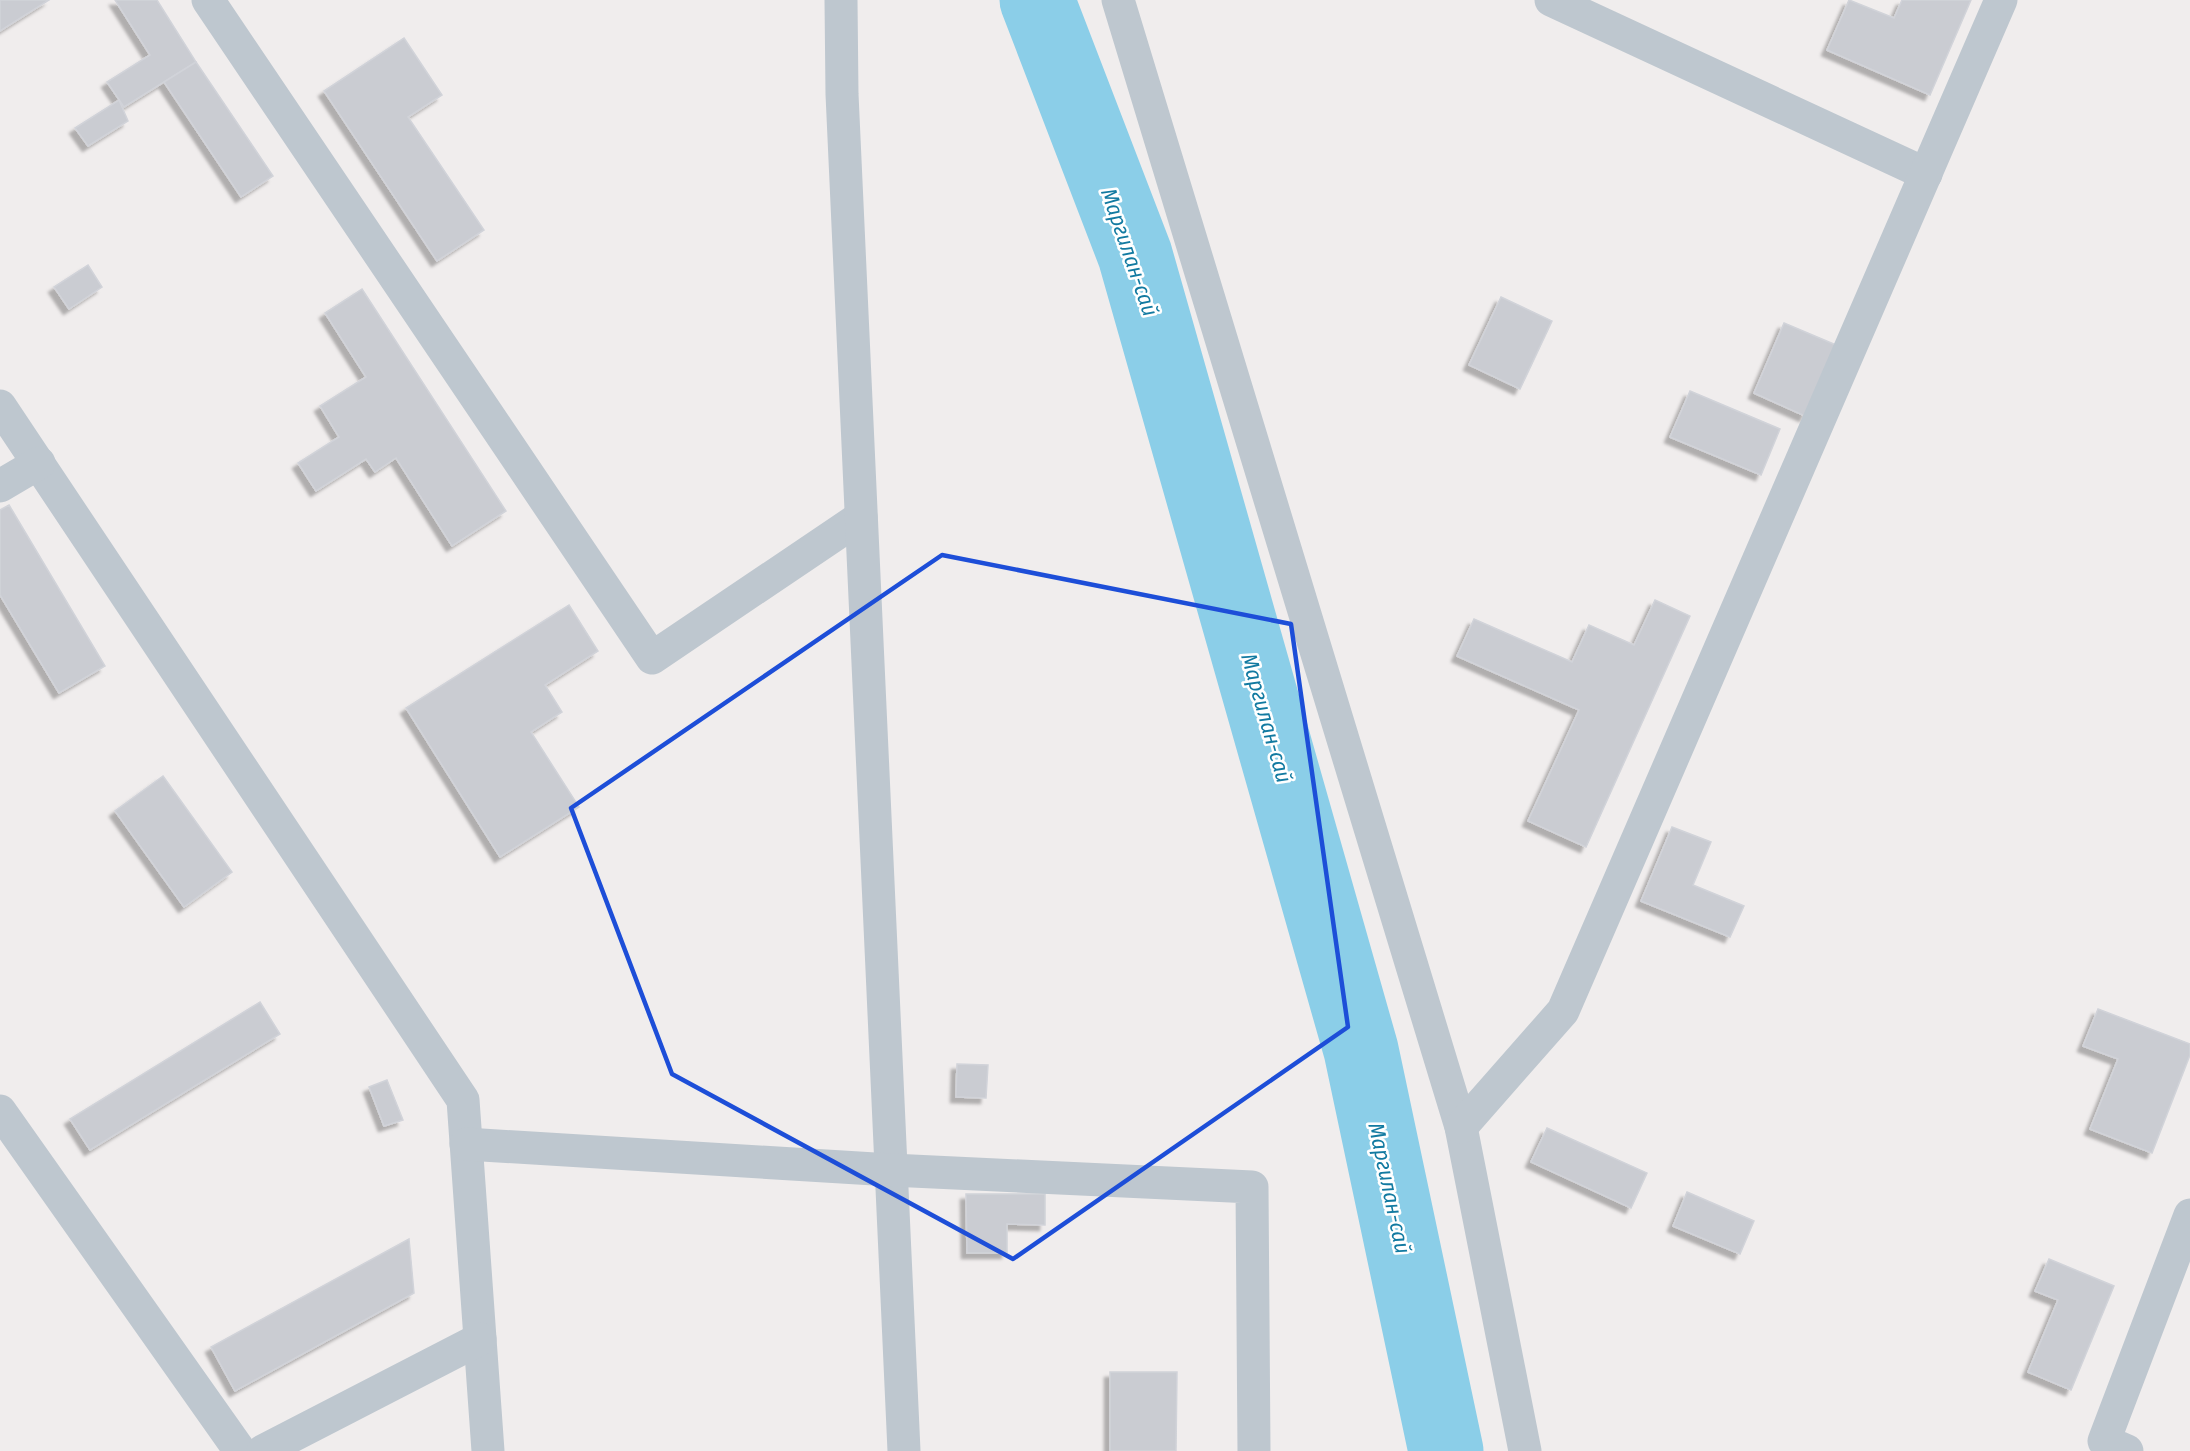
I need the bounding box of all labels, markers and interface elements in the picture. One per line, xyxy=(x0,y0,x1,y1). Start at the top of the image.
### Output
water label: Маргилан-сай xyxy=(1095,185,1164,320)
water label: Маргилан-сай xyxy=(1235,650,1298,786)
water label: Маргилан-сай xyxy=(1362,1120,1417,1256)

